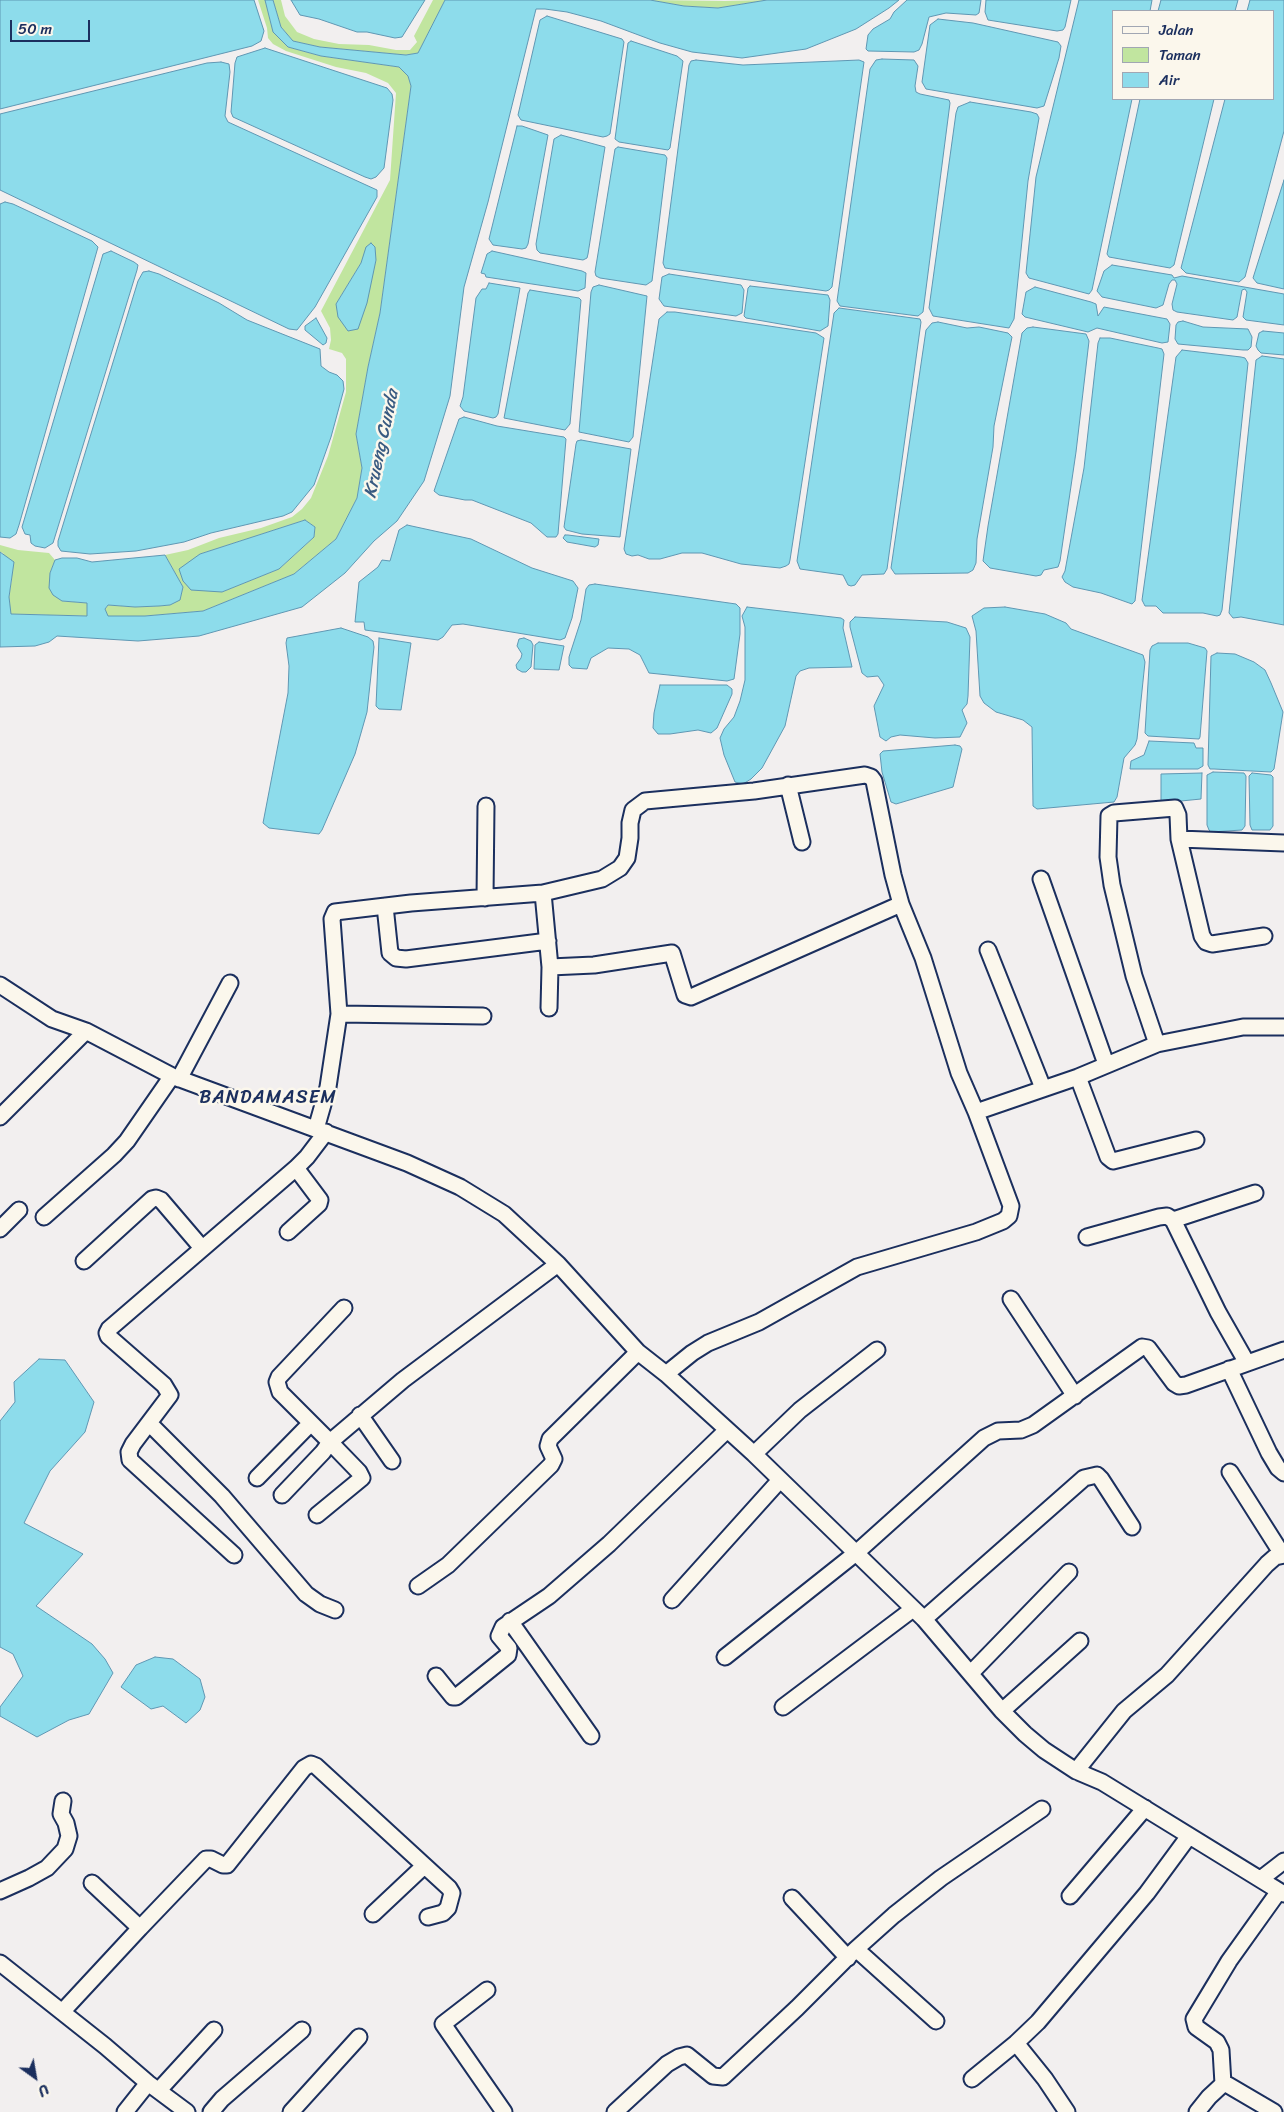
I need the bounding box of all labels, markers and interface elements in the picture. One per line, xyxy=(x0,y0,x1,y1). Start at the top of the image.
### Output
scale bar xyxy=(12,10,92,42)
legend xyxy=(1112,10,1274,100)
text: 50 m xyxy=(18,16,52,42)
text: Jalan xyxy=(1159,17,1193,43)
text: Taman xyxy=(1159,42,1201,68)
text: Air xyxy=(1159,67,1179,93)
water label: Krueng Cunda xyxy=(360,388,404,500)
district label: BANDAMASEM xyxy=(198,1087,338,1109)
north arrow xyxy=(10,2052,60,2102)
text: U xyxy=(33,2077,54,2103)

